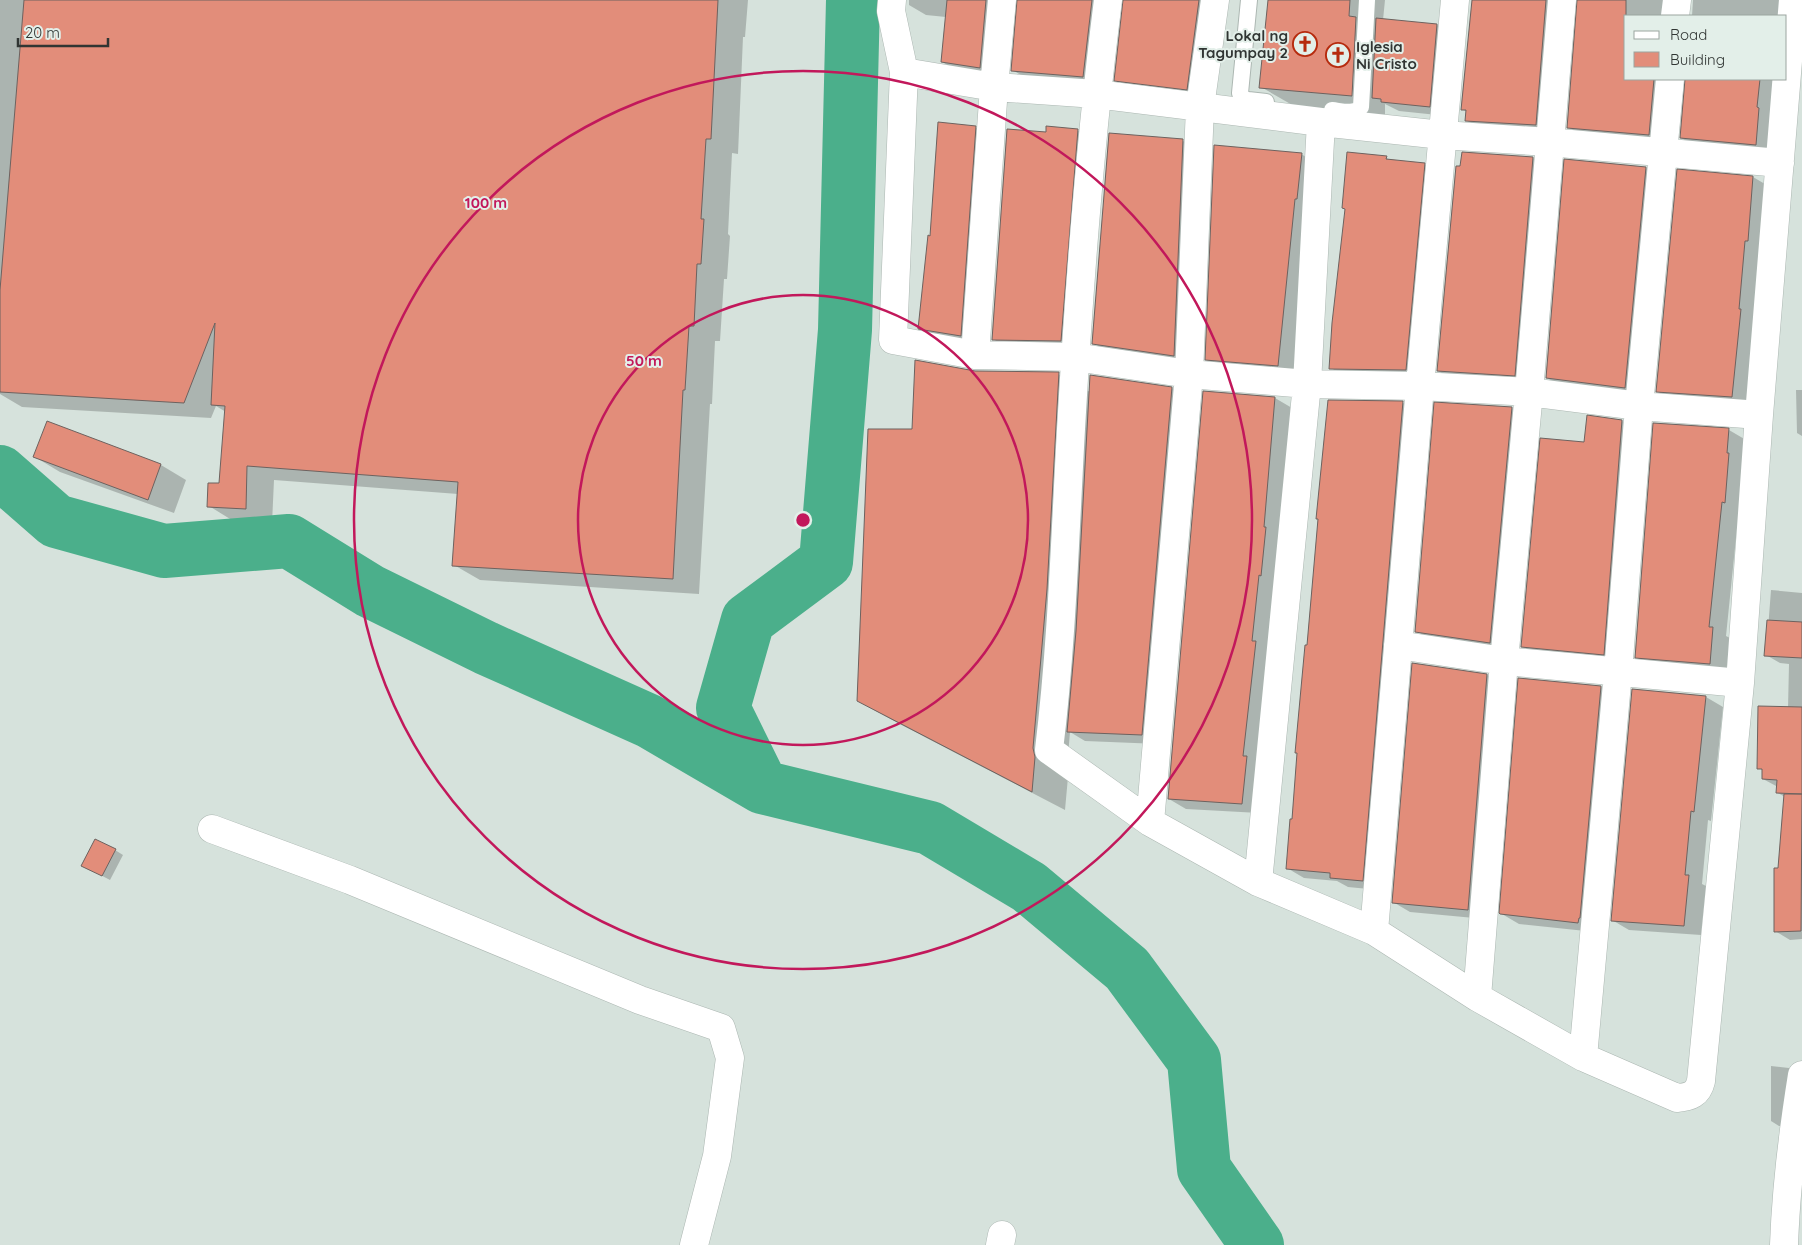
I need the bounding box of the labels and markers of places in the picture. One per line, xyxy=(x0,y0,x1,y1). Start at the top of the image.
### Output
place label: Lokal ng Tagumpay 2 xyxy=(1198,26,1288,62)
church icon: Lokal ng Tagumpay 2 xyxy=(1292,31,1318,57)
place label: Iglesia Ni Cristo xyxy=(1356,37,1417,73)
church icon: Iglesia Ni Cristo xyxy=(1325,42,1351,68)
centre of rings xyxy=(794,511,812,529)

